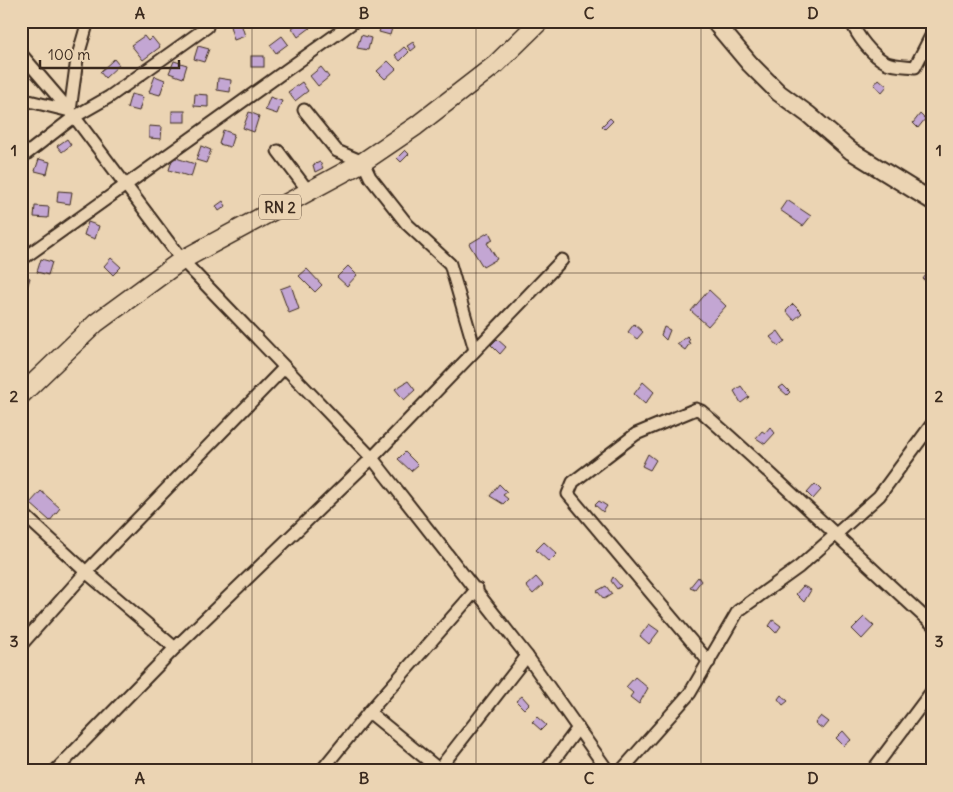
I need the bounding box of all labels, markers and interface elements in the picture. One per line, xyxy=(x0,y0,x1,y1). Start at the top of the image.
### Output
text: A xyxy=(135,3,145,23)
text: B xyxy=(359,3,370,23)
text: C xyxy=(584,3,595,23)
text: D xyxy=(807,3,819,23)
scale bar xyxy=(40,38,179,70)
text: 100 m xyxy=(48,45,90,64)
text: 1 xyxy=(11,140,17,160)
text: 1 xyxy=(936,140,942,160)
road number: RN 2 xyxy=(259,194,301,220)
text: 2 xyxy=(10,386,19,406)
text: 2 xyxy=(935,386,944,406)
text: 3 xyxy=(9,631,19,651)
text: 3 xyxy=(934,631,944,651)
text: A xyxy=(135,768,145,788)
text: B xyxy=(359,768,370,788)
text: C xyxy=(584,768,595,788)
text: D xyxy=(807,768,819,788)

